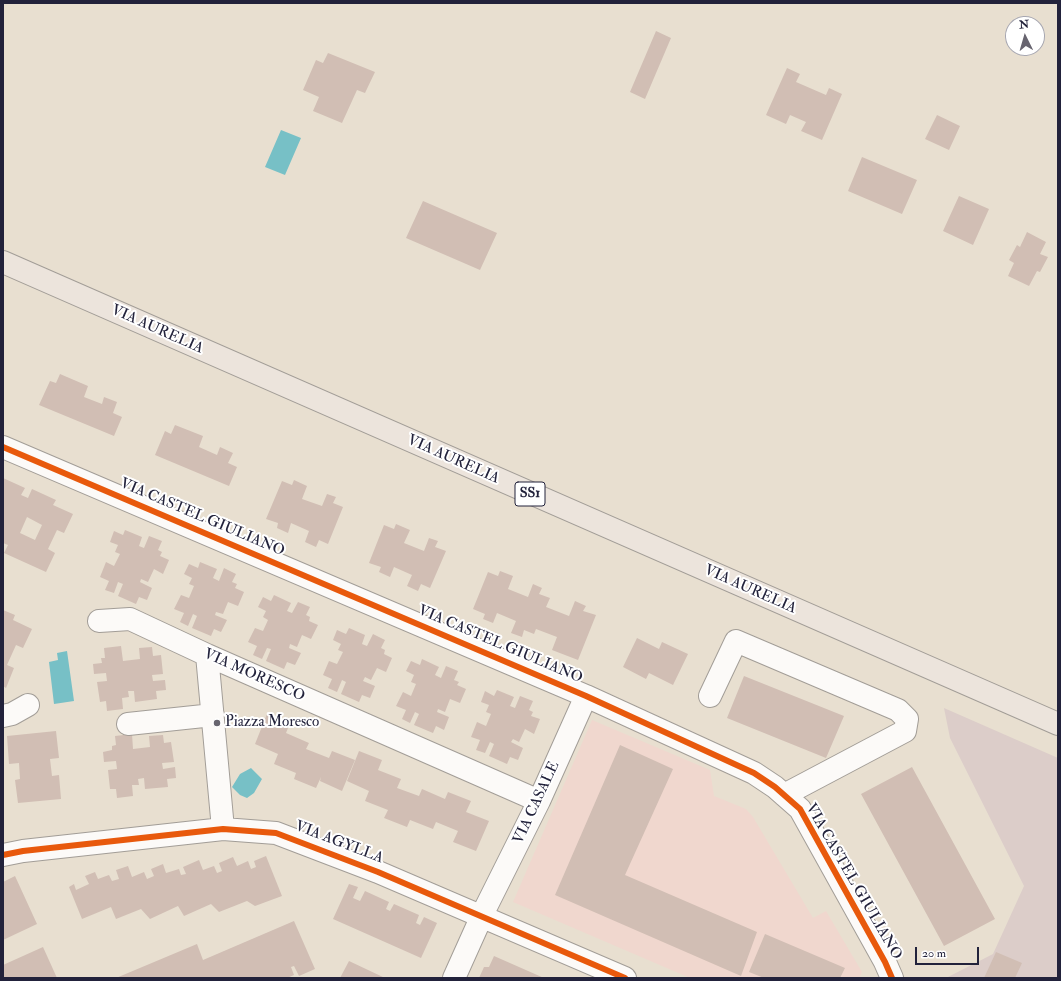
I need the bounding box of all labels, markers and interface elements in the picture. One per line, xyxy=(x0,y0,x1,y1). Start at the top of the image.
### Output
north arrow xyxy=(1005,16,1045,56)
text: N xyxy=(1019,18,1029,31)
street label: VIA AURELIA xyxy=(108,302,206,358)
street label: VIA AURELIA xyxy=(404,432,502,488)
street label: VIA CASTEL GIULIANO xyxy=(117,475,287,561)
road number: SS1 xyxy=(515,482,545,506)
street label: VIA AURELIA xyxy=(701,562,799,618)
street label: VIA CASTEL GIULIANO xyxy=(415,602,585,688)
street label: VIA MORESCO xyxy=(201,646,307,706)
place label: Piazza Moresco xyxy=(225,714,319,732)
marker: Piazza Moresco xyxy=(212,718,222,728)
street label: VIA CASALE xyxy=(510,759,564,847)
street label: VIA CASTEL GIULIANO xyxy=(801,801,905,963)
street label: VIA AGYLLA xyxy=(292,818,386,868)
scale bar xyxy=(917,939,981,965)
text: 20 m xyxy=(922,946,946,961)

